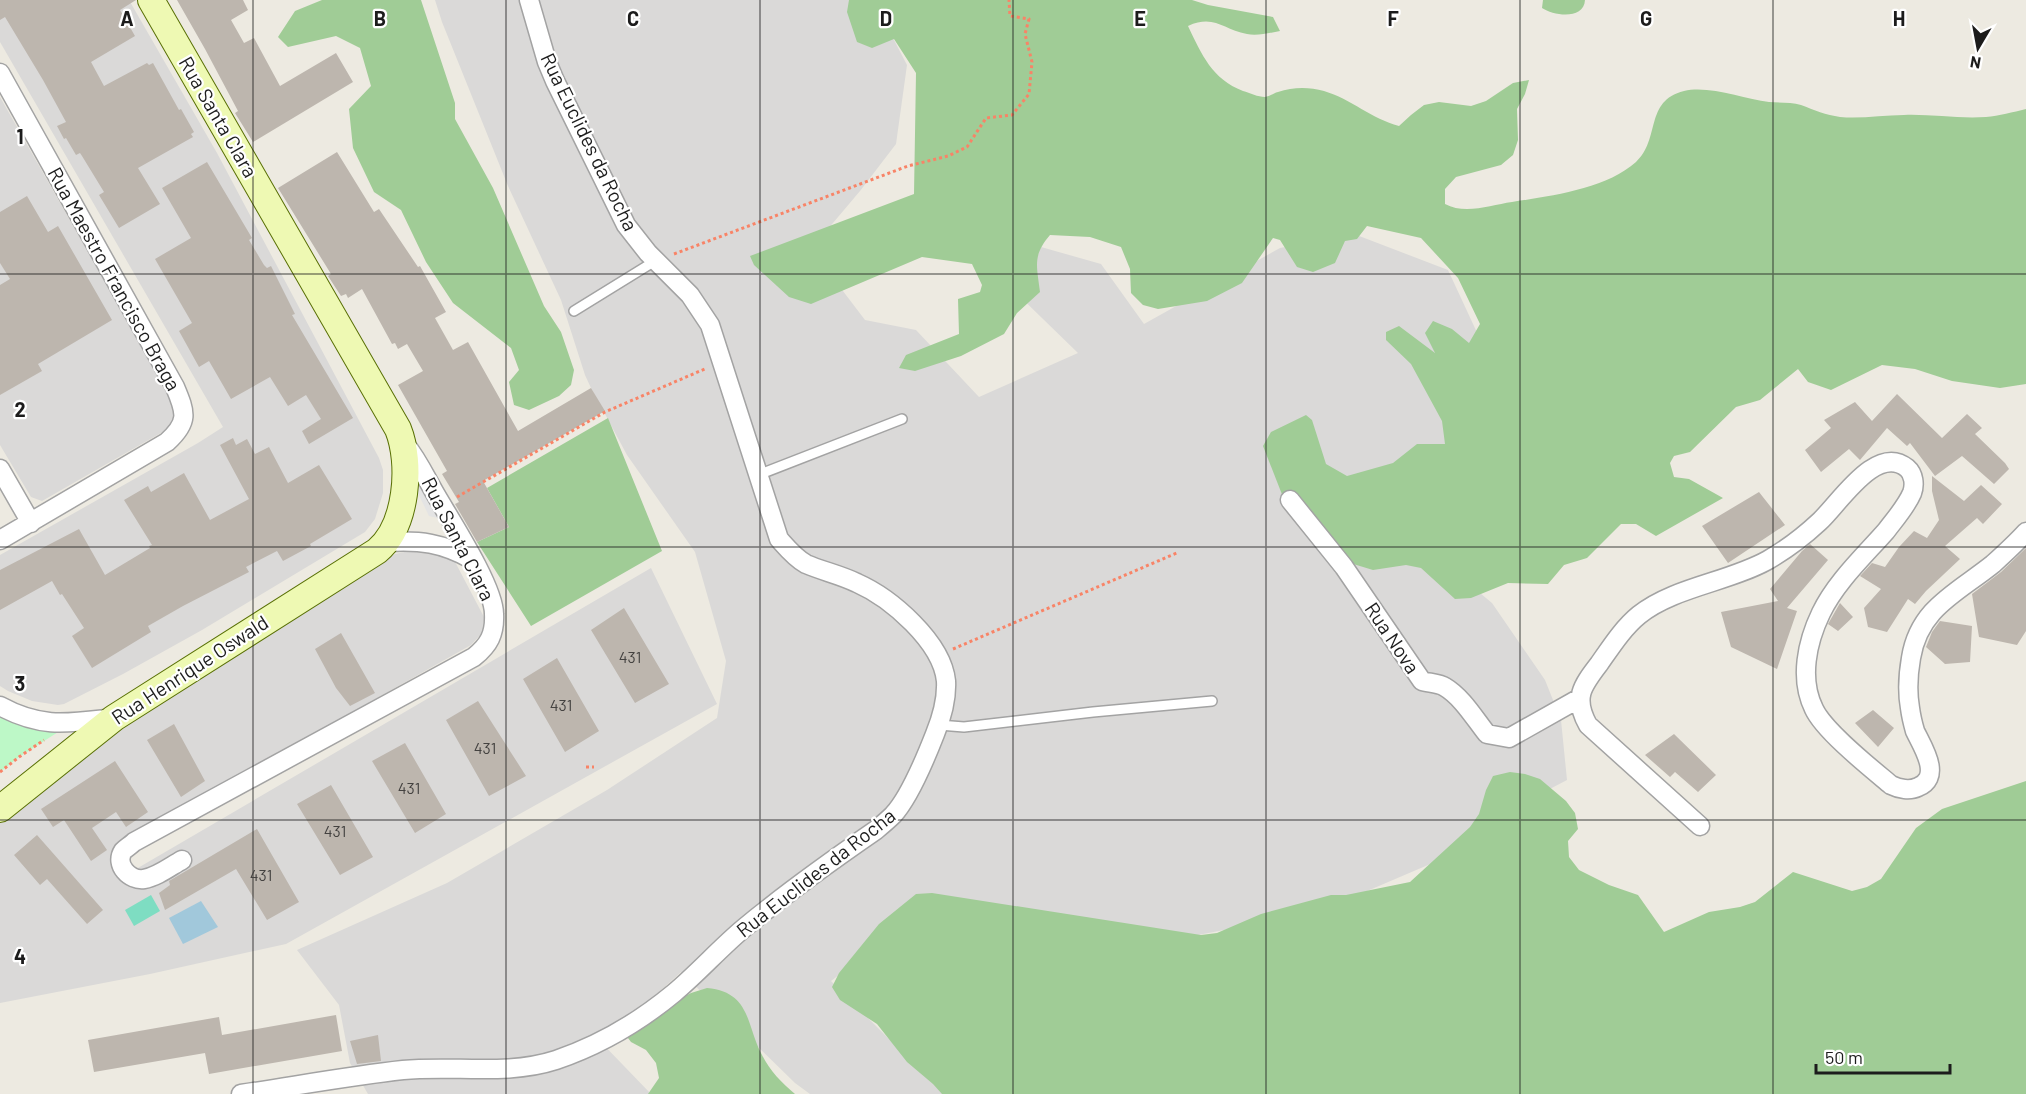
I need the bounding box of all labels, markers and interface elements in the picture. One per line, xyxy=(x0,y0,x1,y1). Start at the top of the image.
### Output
text: A xyxy=(120,6,134,30)
text: B xyxy=(374,6,386,30)
text: C xyxy=(627,6,639,30)
text: D xyxy=(880,6,892,30)
text: E xyxy=(1134,6,1146,30)
text: F xyxy=(1387,6,1399,30)
text: G xyxy=(1640,6,1652,30)
text: H xyxy=(1893,6,1905,30)
north arrow xyxy=(1948,18,2008,78)
street label: Rua Euclides da Rocha xyxy=(536,49,643,234)
street label: Rua Santa Clara xyxy=(175,52,263,181)
text: N xyxy=(1968,53,1982,74)
text: 1 xyxy=(16,124,24,148)
street label: Rua Maestro Francisco Braga xyxy=(43,163,186,394)
text: 2 xyxy=(14,397,26,421)
street label: Rua Santa Clara xyxy=(417,473,500,604)
street label: Rua Nova xyxy=(1360,597,1425,678)
street label: Rua Henrique Oswald xyxy=(107,610,272,729)
house number: 431 xyxy=(619,647,641,666)
text: 3 xyxy=(15,671,25,695)
house number: 431 xyxy=(550,695,572,714)
house number: 431 xyxy=(474,738,496,757)
house number: 431 xyxy=(398,778,420,797)
street label: Rua Euclides da Rocha xyxy=(731,803,900,942)
house number: 431 xyxy=(324,821,346,840)
house number: 431 xyxy=(250,865,272,884)
text: 4 xyxy=(14,944,26,968)
scale bar xyxy=(1816,1037,1950,1075)
text: 50 m xyxy=(1825,1046,1863,1068)

